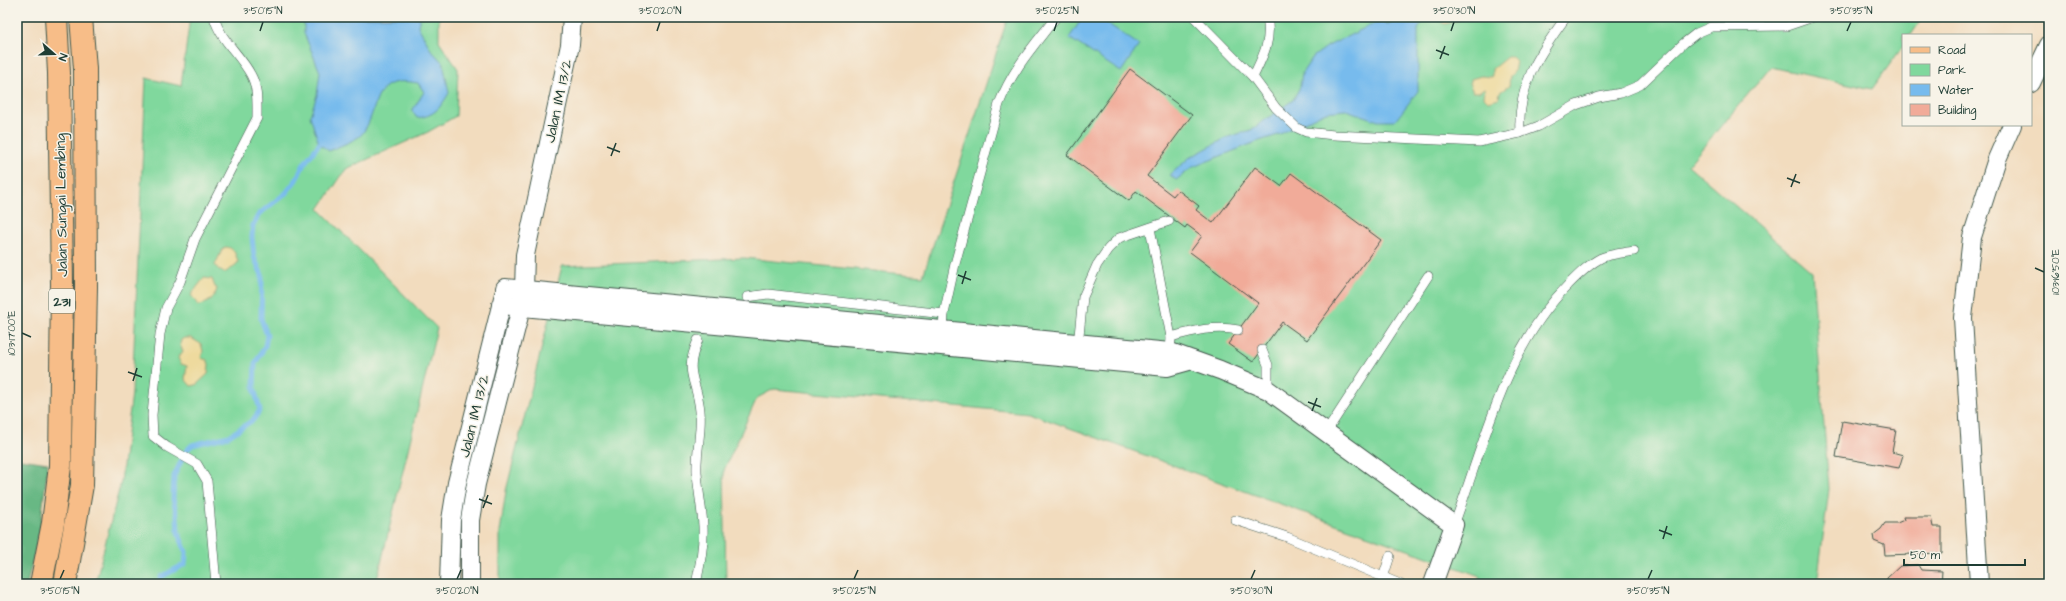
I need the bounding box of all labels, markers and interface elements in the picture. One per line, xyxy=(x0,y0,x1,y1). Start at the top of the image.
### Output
text: 3°50'15"N xyxy=(243,4,283,18)
text: 3°50'20"N xyxy=(639,4,681,18)
text: 3°50'25"N xyxy=(1035,4,1079,18)
text: 3°50'30"N xyxy=(1433,4,1475,18)
text: 3°50'35"N xyxy=(1829,4,1873,18)
north arrow xyxy=(34,34,74,74)
legend xyxy=(1902,34,2032,126)
text: Road xyxy=(1938,42,1966,59)
text: N xyxy=(55,51,71,63)
street label: Jalan IM 13/2 xyxy=(539,57,578,145)
text: Park xyxy=(1938,62,1966,79)
text: Water xyxy=(1938,82,1974,99)
text: Building xyxy=(1938,102,1976,120)
street label: Jalan Sungai Lembing xyxy=(50,133,74,277)
text: 103°16'50"E xyxy=(2049,249,2063,295)
road number: 231 xyxy=(49,289,75,313)
text: 103°17'00"E xyxy=(5,311,19,355)
street label: Jalan IM 13/2 xyxy=(454,372,495,460)
scale bar xyxy=(1904,541,2025,567)
text: 50 m xyxy=(1910,547,1941,564)
text: 3°50'15"N xyxy=(40,584,80,598)
text: 3°50'20"N xyxy=(436,584,478,598)
text: 3°50'25"N xyxy=(832,584,876,598)
text: 3°50'30"N xyxy=(1230,584,1272,598)
text: 3°50'35"N xyxy=(1626,584,1670,598)

